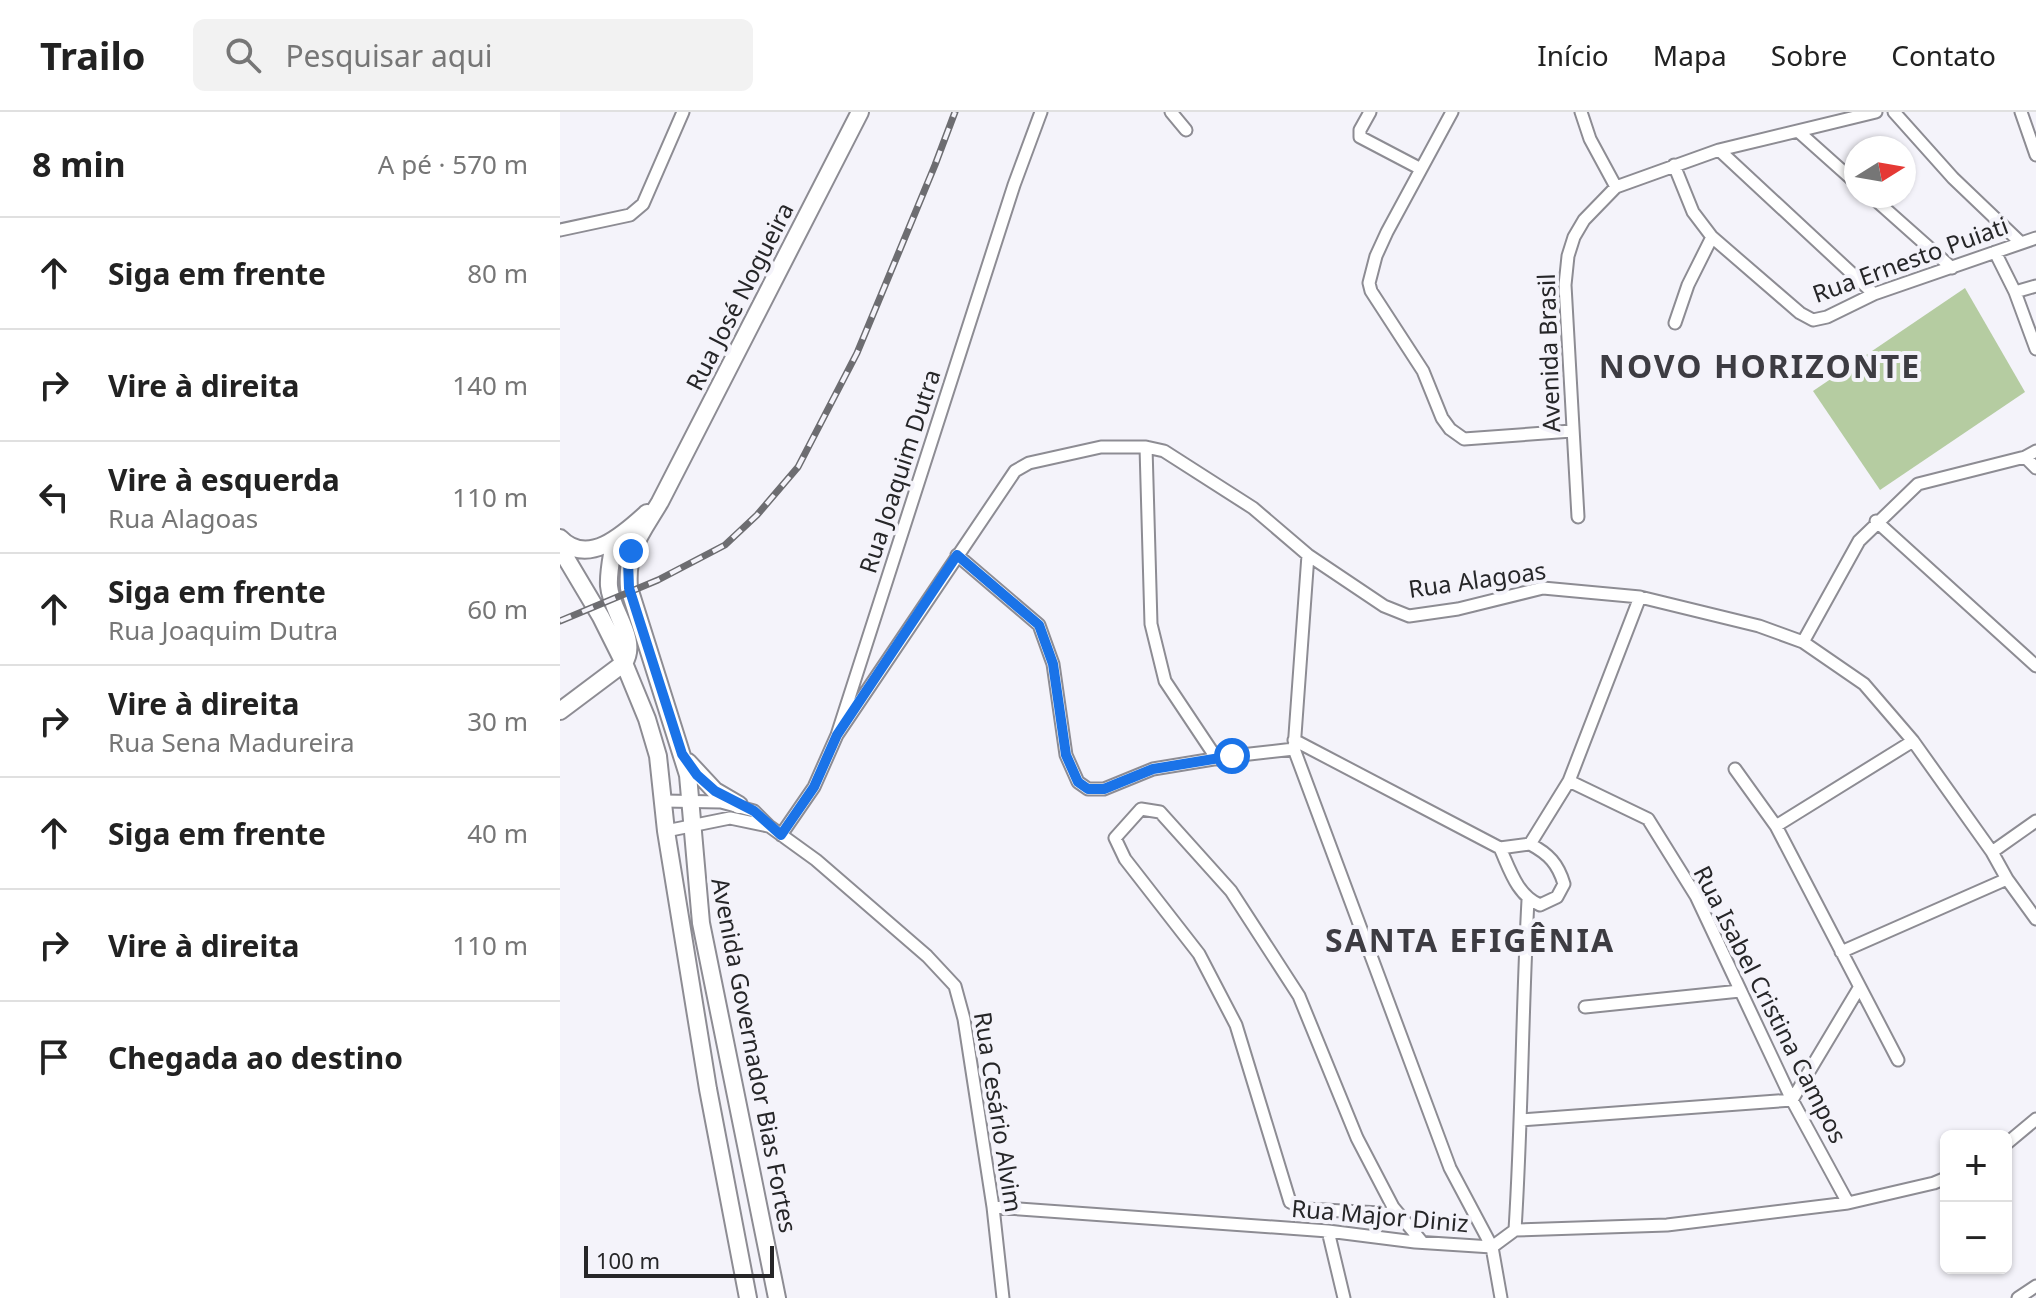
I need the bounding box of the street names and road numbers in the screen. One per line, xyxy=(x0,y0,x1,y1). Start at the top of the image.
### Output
street label: Rua José Nogueira xyxy=(677,196,801,396)
street label: Rua Ernesto Puiati xyxy=(1808,208,2012,310)
street label: Avenida Brasil xyxy=(1529,273,1567,433)
street label: Rua Joaquim Dutra xyxy=(850,365,948,577)
street label: Rua Alagoas xyxy=(1406,553,1548,605)
street label: Rua Isabel Cristina Campos xyxy=(1687,860,1855,1148)
street label: Avenida Governador Bias Fortes xyxy=(704,875,806,1235)
street label: Rua Cesário Alvim xyxy=(967,1009,1031,1215)
street label: Rua Major Diniz xyxy=(1290,1191,1470,1239)

